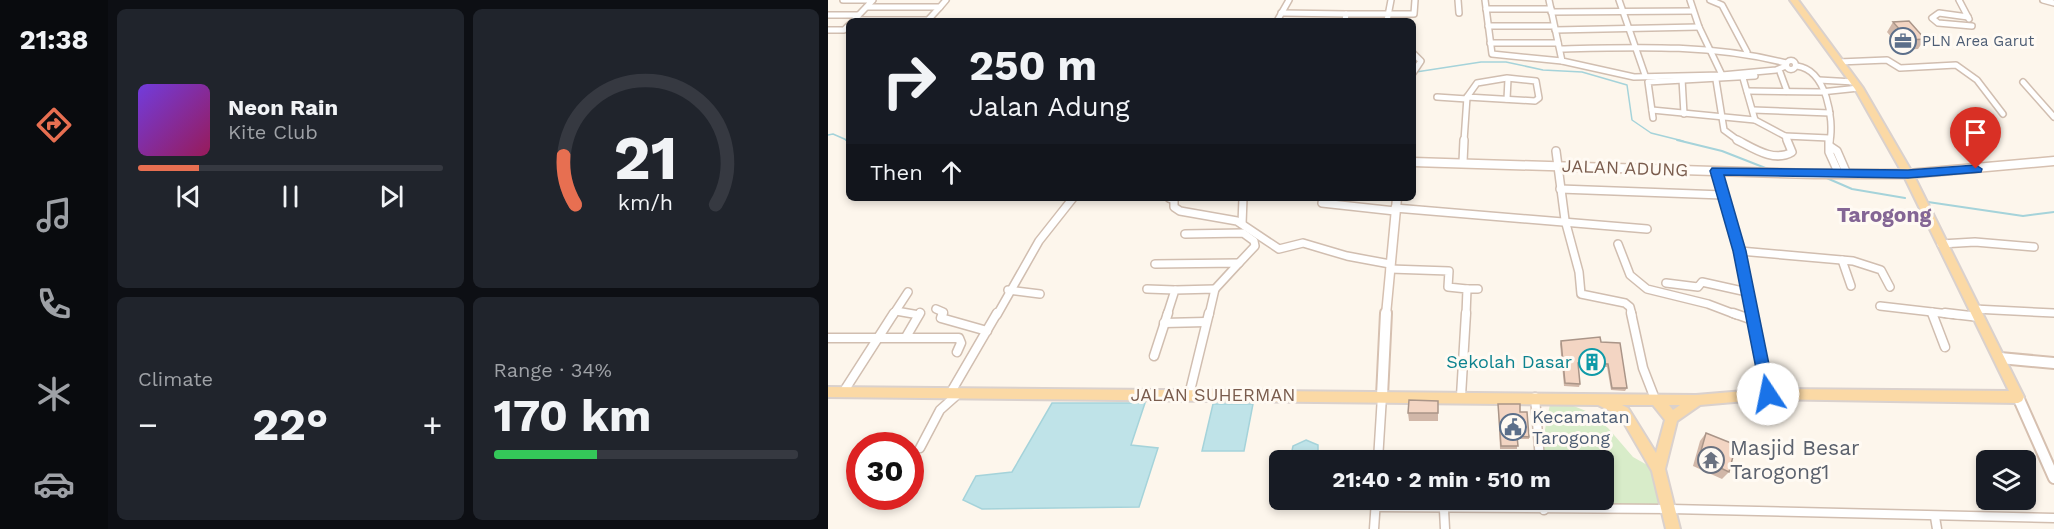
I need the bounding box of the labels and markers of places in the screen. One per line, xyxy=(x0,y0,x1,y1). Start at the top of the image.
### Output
office icon: PLN Area Garut xyxy=(1888,26,1918,56)
place label: PLN Area Garut xyxy=(1922,32,2035,50)
pin xyxy=(1950,107,2001,169)
building icon: Sekolah Dasar xyxy=(1577,347,1607,377)
place label: Sekolah Dasar xyxy=(1446,351,1572,372)
place label: Kecamatan Tarogong xyxy=(1532,406,1630,448)
public building icon: Kecamatan Tarogong xyxy=(1498,412,1528,442)
place label: Masjid Besar Tarogong1 xyxy=(1730,435,1860,484)
temple icon: Masjid Besar Tarogong1 xyxy=(1696,445,1726,475)

